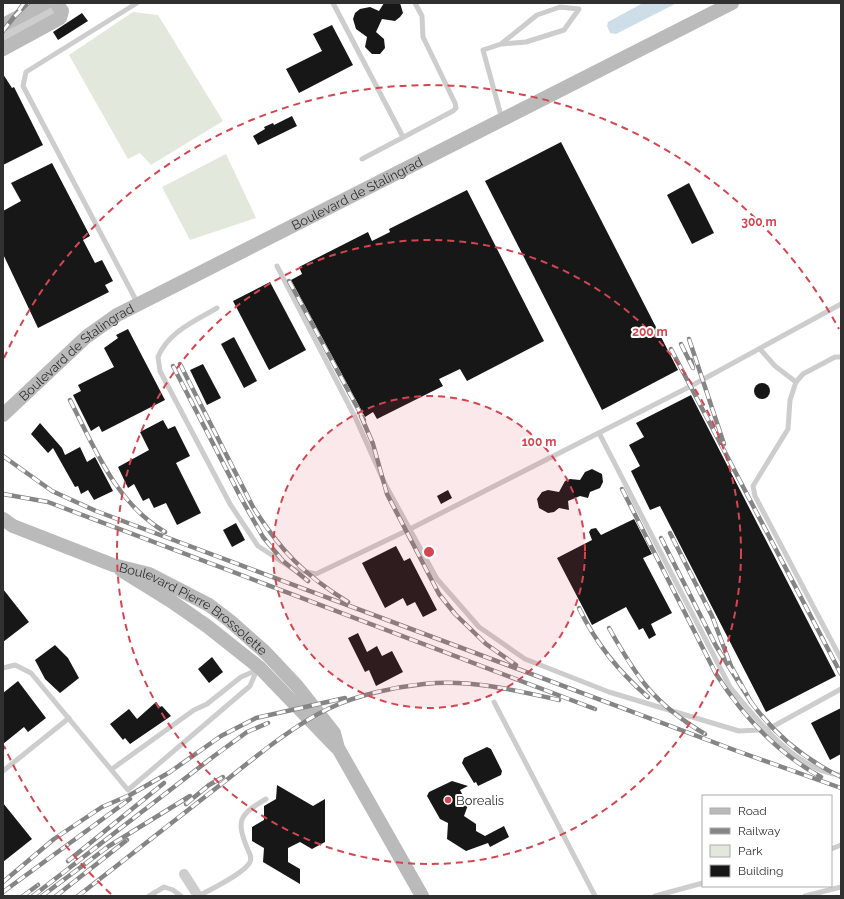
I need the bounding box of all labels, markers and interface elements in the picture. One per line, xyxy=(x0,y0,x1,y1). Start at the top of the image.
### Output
street label: Boulevard de Stalingrad xyxy=(289,154,425,233)
text: 300 m xyxy=(741,215,777,229)
street label: Boulevard de Stalingrad xyxy=(16,301,136,404)
text: 200 m xyxy=(632,325,668,339)
text: 100 m xyxy=(522,435,556,449)
centre of rings xyxy=(422,545,436,559)
street label: Boulevard Pierre Brossolette xyxy=(117,560,270,659)
place label: Borealis xyxy=(456,793,504,808)
marker: Borealis xyxy=(443,795,453,805)
legend xyxy=(702,795,832,887)
text: Road xyxy=(738,804,767,818)
text: Railway xyxy=(738,824,781,838)
text: Park xyxy=(738,844,763,858)
text: Building xyxy=(738,864,784,878)

